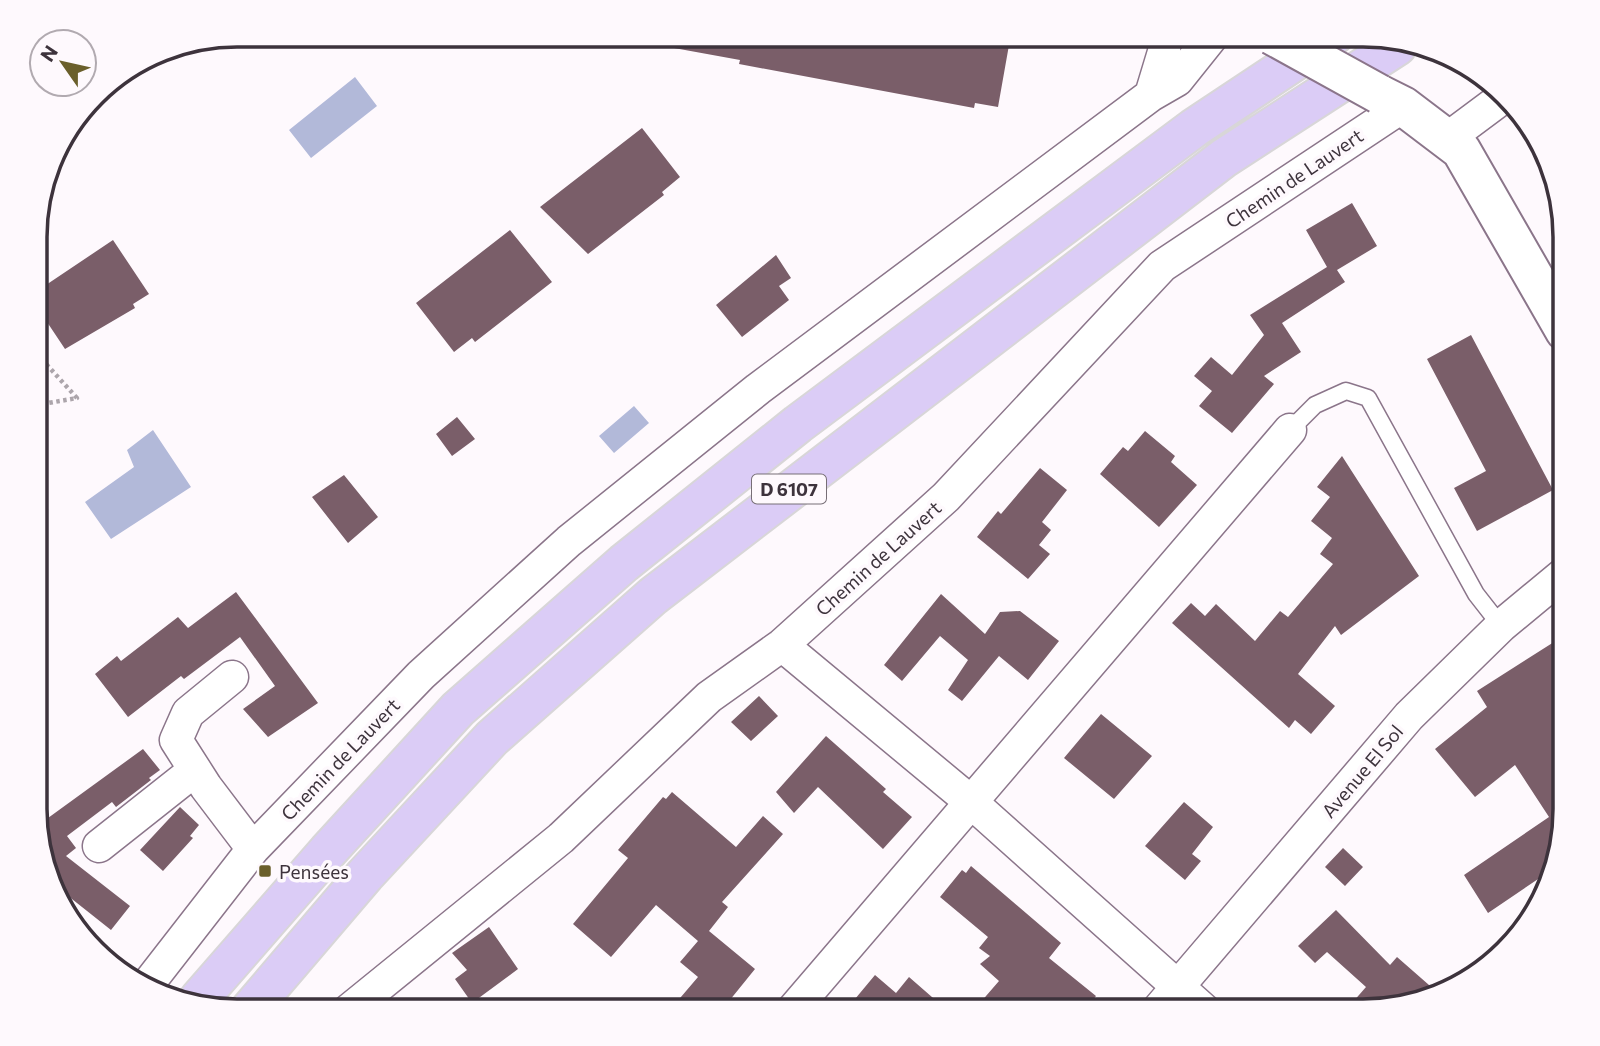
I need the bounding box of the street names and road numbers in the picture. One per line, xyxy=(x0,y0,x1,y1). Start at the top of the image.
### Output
street label: Chemin de Lauvert xyxy=(1221,123,1367,232)
road number: D 6107 xyxy=(752,475,826,504)
street label: Chemin de Lauvert xyxy=(811,496,946,620)
street label: Chemin de Lauvert xyxy=(276,693,404,825)
street label: Avenue El Sol xyxy=(1317,720,1407,822)

